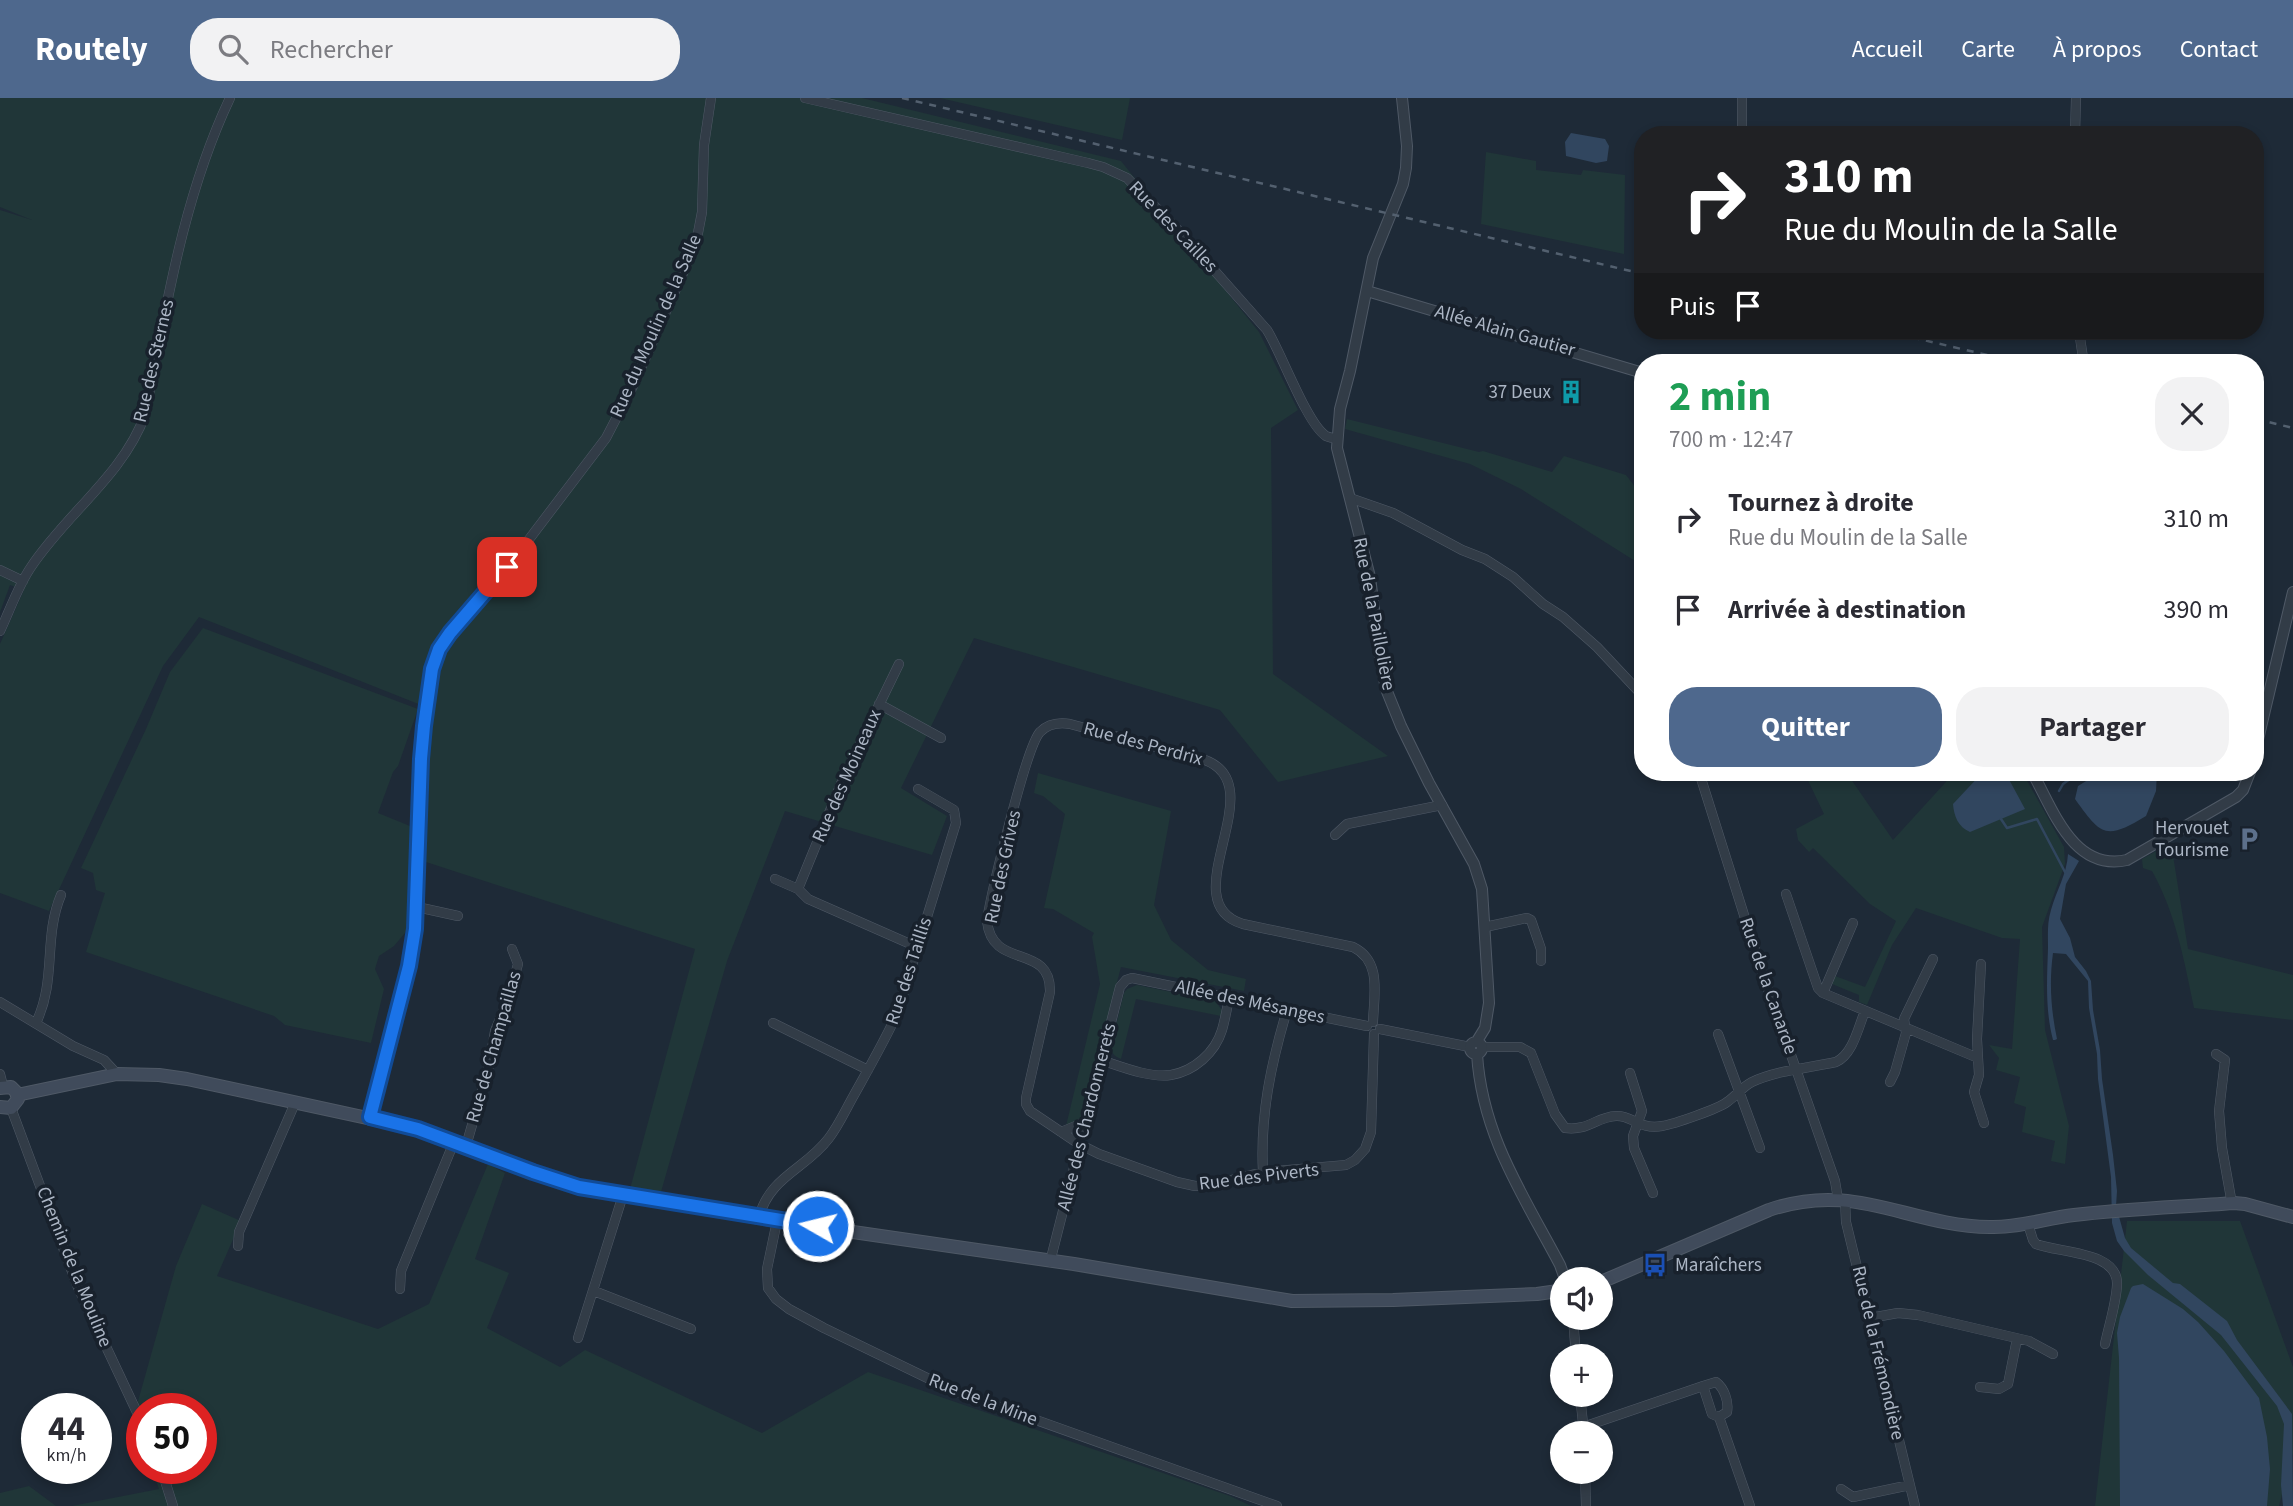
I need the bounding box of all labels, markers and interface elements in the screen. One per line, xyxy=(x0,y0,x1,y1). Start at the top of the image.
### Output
search box xyxy=(190,18,680,81)
text: Routely xyxy=(35,26,148,73)
icon: search xyxy=(214,30,252,68)
text: Rechercher xyxy=(270,31,393,68)
text: Accueil xyxy=(1852,32,1923,67)
text: Carte xyxy=(1961,32,2015,67)
text: À propos xyxy=(2053,32,2142,67)
text: Contact xyxy=(2180,32,2258,67)
text: 310 m xyxy=(1784,142,1913,212)
icon: right xyxy=(1669,154,1760,245)
street label: Rue des Cailles xyxy=(1122,175,1224,279)
text: Rue du Moulin de la Salle xyxy=(1784,207,2118,253)
street label: Rue du Moulin de la Salle xyxy=(603,230,709,422)
icon: arrive xyxy=(1729,287,1767,325)
text: Puis xyxy=(1669,288,1715,325)
street label: Rue des Sternes xyxy=(127,297,181,425)
street label: Allée Alain Gautier xyxy=(1432,298,1579,364)
text: 2 min xyxy=(1669,367,1771,427)
button: close xyxy=(2155,377,2229,451)
building icon: 37 Deux xyxy=(1557,378,1585,406)
place label: 37 Deux xyxy=(1488,379,1552,406)
text: 700 m · 12:47 xyxy=(1669,423,1793,456)
text: Tournez à droite xyxy=(1728,484,1914,521)
icon: right xyxy=(1669,500,1707,538)
text: 310 m xyxy=(2163,500,2229,537)
text: Rue du Moulin de la Salle xyxy=(1728,521,1968,554)
street label: Rue de la Paillolière xyxy=(1346,535,1402,693)
pin xyxy=(477,537,537,597)
icon: arrive xyxy=(488,548,526,586)
icon: arrive xyxy=(1669,591,1707,629)
text: Arrivée à destination xyxy=(1728,591,1966,628)
text: 390 m xyxy=(2163,591,2229,628)
button: Quitter xyxy=(1669,687,1942,767)
button: Partager xyxy=(1956,687,2229,767)
street label: Rue des Moineaux xyxy=(806,705,889,847)
street label: Rue des Perdrix xyxy=(1080,715,1206,773)
street label: Rue des Grives xyxy=(978,808,1028,926)
place label: Hervouet Tourisme xyxy=(2155,815,2230,864)
parking icon: Hervouet Tourisme xyxy=(2235,825,2263,853)
street label: Rue des Taillis xyxy=(879,914,939,1028)
street label: Rue de la Canarde xyxy=(1732,914,1804,1058)
street label: Rue de Champaillas xyxy=(459,968,529,1126)
street label: Allée des Mésanges xyxy=(1173,973,1327,1031)
street label: Allée des Chardonnerets xyxy=(1051,1020,1123,1214)
street label: Rue des Piverts xyxy=(1198,1156,1321,1198)
street label: Chemin de la Mouline xyxy=(29,1183,119,1351)
position arrow xyxy=(781,1189,855,1263)
bus stop icon: Maraîchers xyxy=(1641,1251,1669,1279)
place label: Maraîchers xyxy=(1675,1252,1762,1279)
street label: Rue de la Frémondière xyxy=(1845,1263,1911,1443)
map controls xyxy=(1550,1267,1613,1484)
button: sound xyxy=(1550,1267,1613,1330)
button: + xyxy=(1550,1344,1613,1407)
street label: Rue de la Mine xyxy=(925,1367,1041,1433)
speed limit sign: 50 xyxy=(126,1393,217,1484)
text: 44 xyxy=(48,1404,85,1454)
button: − xyxy=(1550,1421,1613,1484)
text: km/h xyxy=(47,1443,86,1468)

